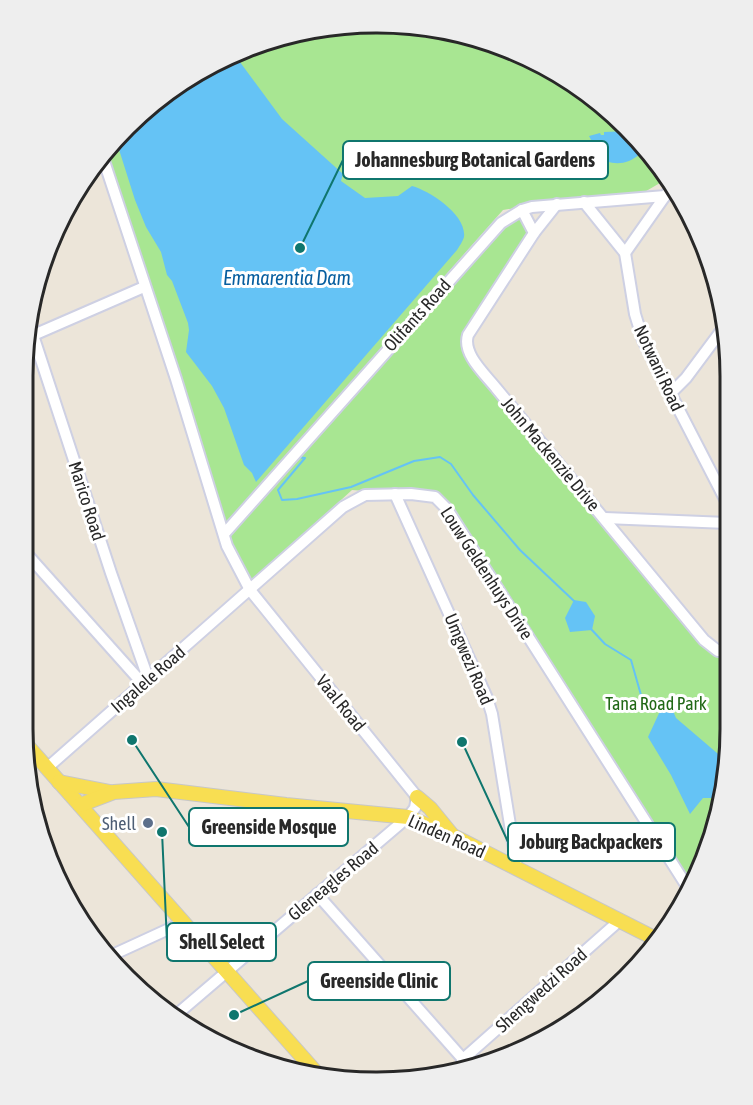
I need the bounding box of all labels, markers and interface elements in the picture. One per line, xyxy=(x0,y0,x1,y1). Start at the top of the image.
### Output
callout: Johannesburg Botanical Gardens xyxy=(343,141,608,179)
text: Johannesburg Botanical Gardens xyxy=(354,148,595,171)
water label: Emmarentia Dam xyxy=(223,266,351,289)
street label: Olifants Road xyxy=(379,275,455,355)
street label: Notwani Road xyxy=(630,321,688,415)
street label: John Mackenzie Drive xyxy=(497,393,605,515)
street label: Marico Road xyxy=(64,459,110,543)
street label: Louw Geldenhuys Drive xyxy=(436,503,538,643)
street label: Umgwezi Road xyxy=(440,610,498,708)
street label: Ingalele Road xyxy=(107,641,189,717)
street label: Vaal Road xyxy=(312,671,370,735)
park label: Tana Road Park xyxy=(605,693,707,714)
callout: Greenside Mosque xyxy=(189,808,348,846)
street label: Linden Road xyxy=(405,810,489,862)
place label: Shell xyxy=(102,813,136,834)
text: Greenside Mosque xyxy=(201,815,337,838)
marker: Shell xyxy=(141,816,155,830)
callout: Joburg Backpackers xyxy=(508,823,675,861)
text: Joburg Backpackers xyxy=(518,830,663,853)
street label: Gleneagles Road xyxy=(284,837,382,925)
callout: Shell Select xyxy=(167,923,276,961)
text: Shell Select xyxy=(179,930,265,953)
street label: Shengwedzi Road xyxy=(491,944,591,1036)
callout: Greenside Clinic xyxy=(308,962,450,1000)
text: Greenside Clinic xyxy=(320,969,439,992)

